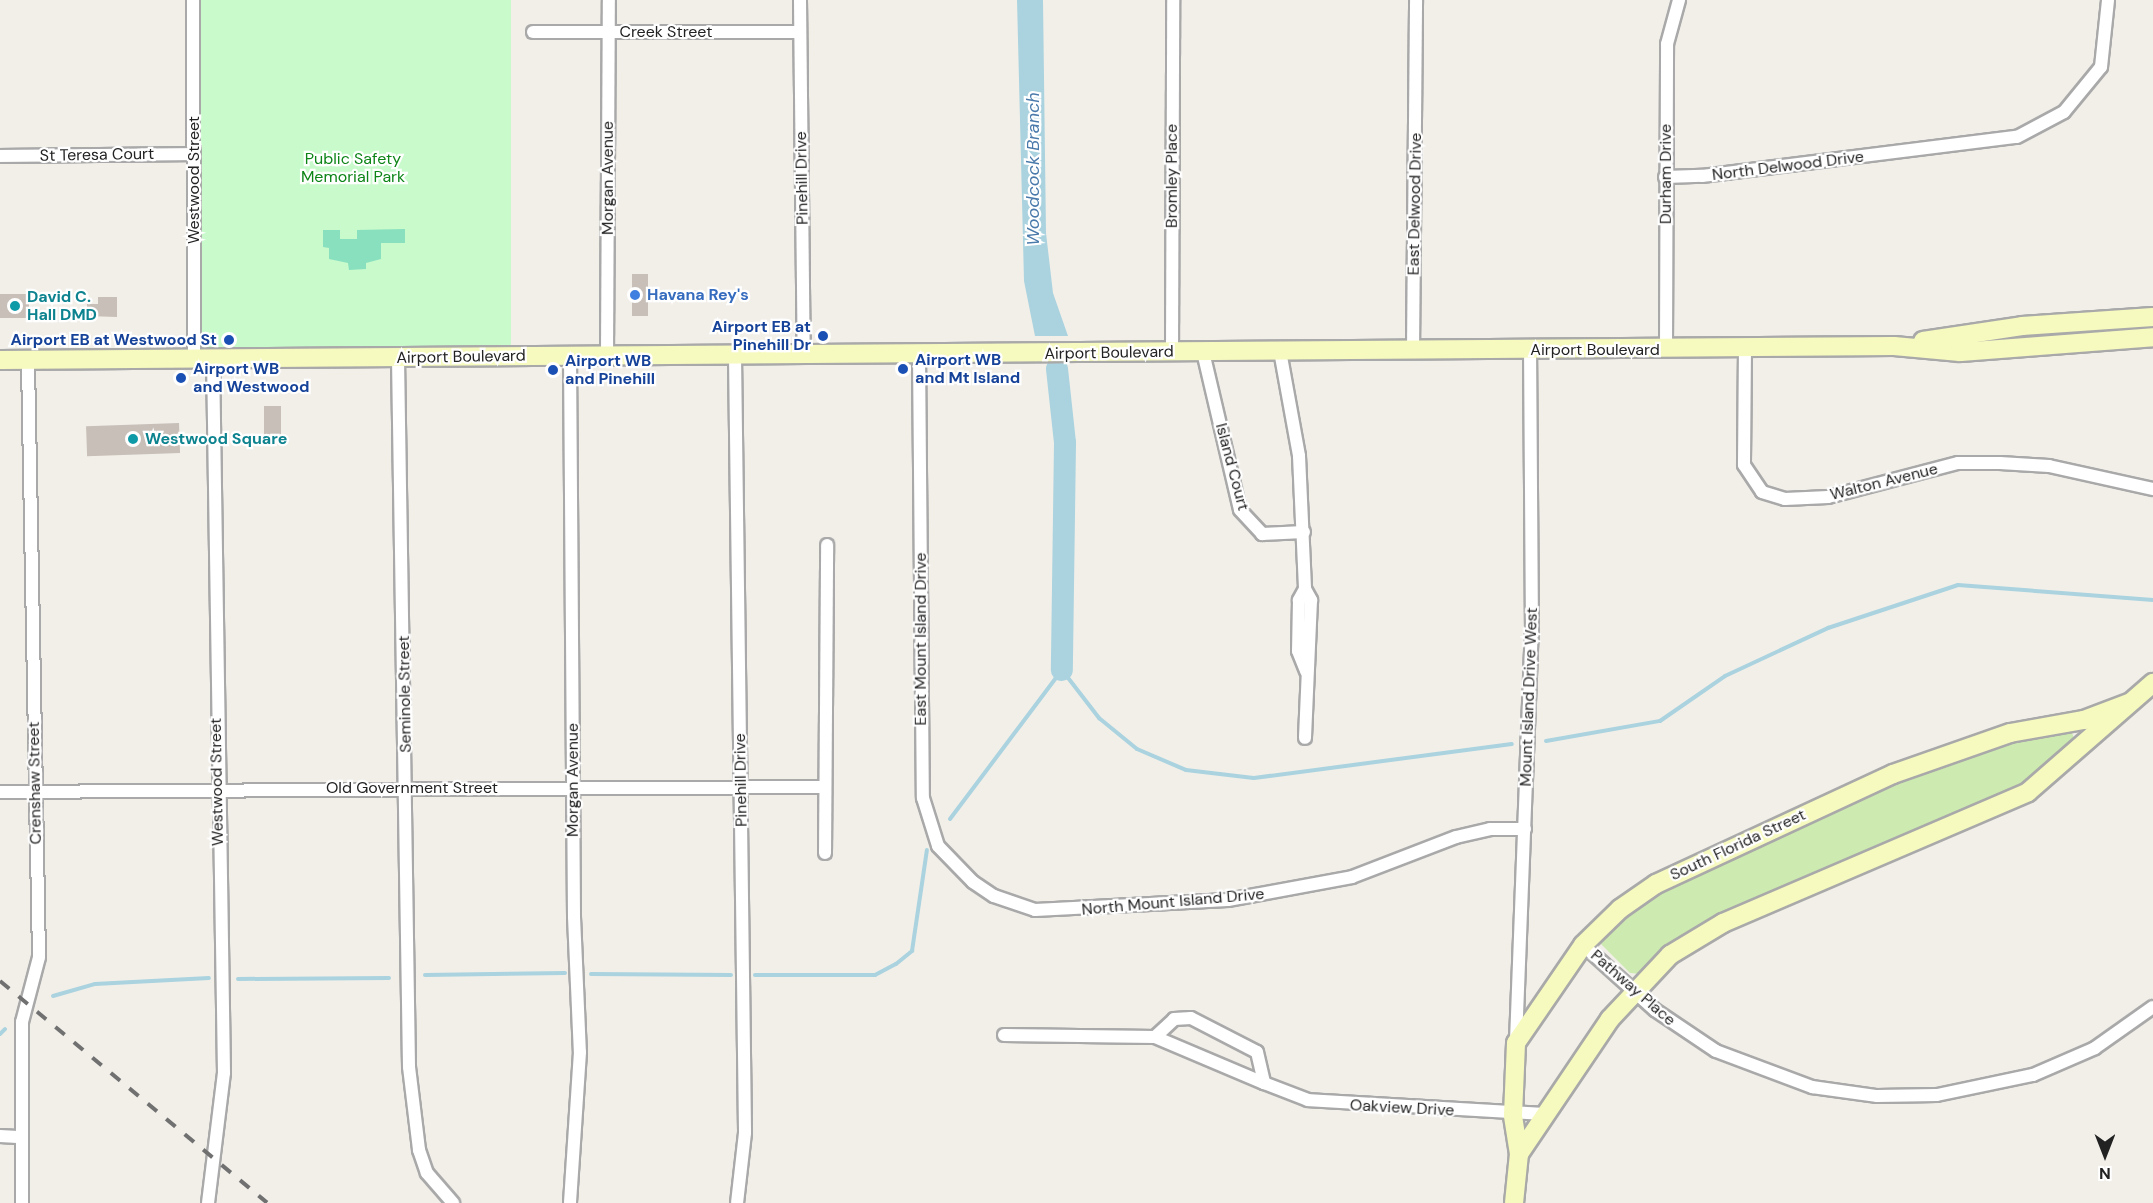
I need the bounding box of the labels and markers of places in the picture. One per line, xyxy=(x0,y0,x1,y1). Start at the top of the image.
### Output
place label: Havana Rey's xyxy=(647,285,749,305)
place label: David C. Hall DMD xyxy=(27,287,97,325)
marker: Havana Rey's xyxy=(628,288,642,302)
marker: David C. Hall DMD xyxy=(8,299,22,313)
place label: Airport EB at Pinehill Dr xyxy=(712,317,811,355)
marker: Airport EB at Pinehill Dr xyxy=(816,329,830,343)
place label: Airport EB at Westwood St xyxy=(11,330,217,350)
marker: Airport EB at Westwood St xyxy=(222,333,236,347)
place label: Airport WB and Mt Island xyxy=(915,350,1020,388)
place label: Airport WB and Pinehill xyxy=(565,351,655,389)
place label: Airport WB and Westwood xyxy=(193,359,310,397)
marker: Airport WB and Mt Island xyxy=(896,362,910,376)
marker: Airport WB and Pinehill xyxy=(546,363,560,377)
marker: Airport WB and Westwood xyxy=(174,371,188,385)
place label: Westwood Square xyxy=(145,429,287,449)
marker: Westwood Square xyxy=(126,432,140,446)

